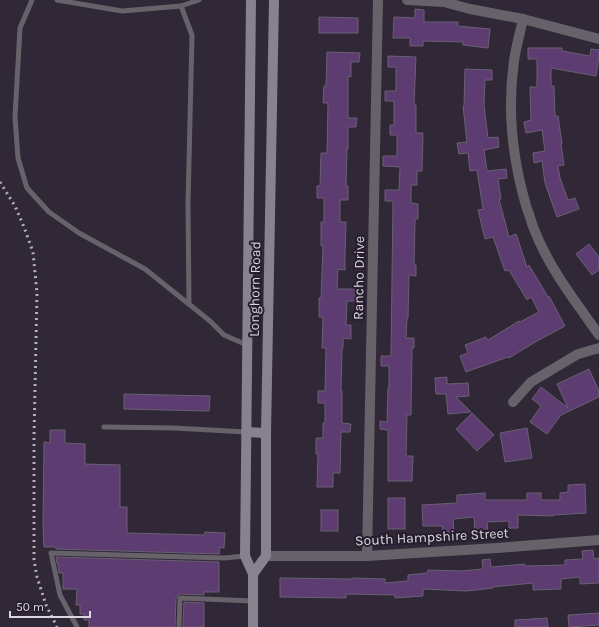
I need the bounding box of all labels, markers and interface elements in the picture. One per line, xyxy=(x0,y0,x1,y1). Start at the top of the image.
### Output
street label: Rancho Drive xyxy=(350,236,368,320)
street label: Longhorn Road xyxy=(246,241,264,337)
street label: South Hampshire Street xyxy=(355,524,509,550)
scale bar xyxy=(10,593,90,619)
text: 50 m xyxy=(16,600,44,614)

